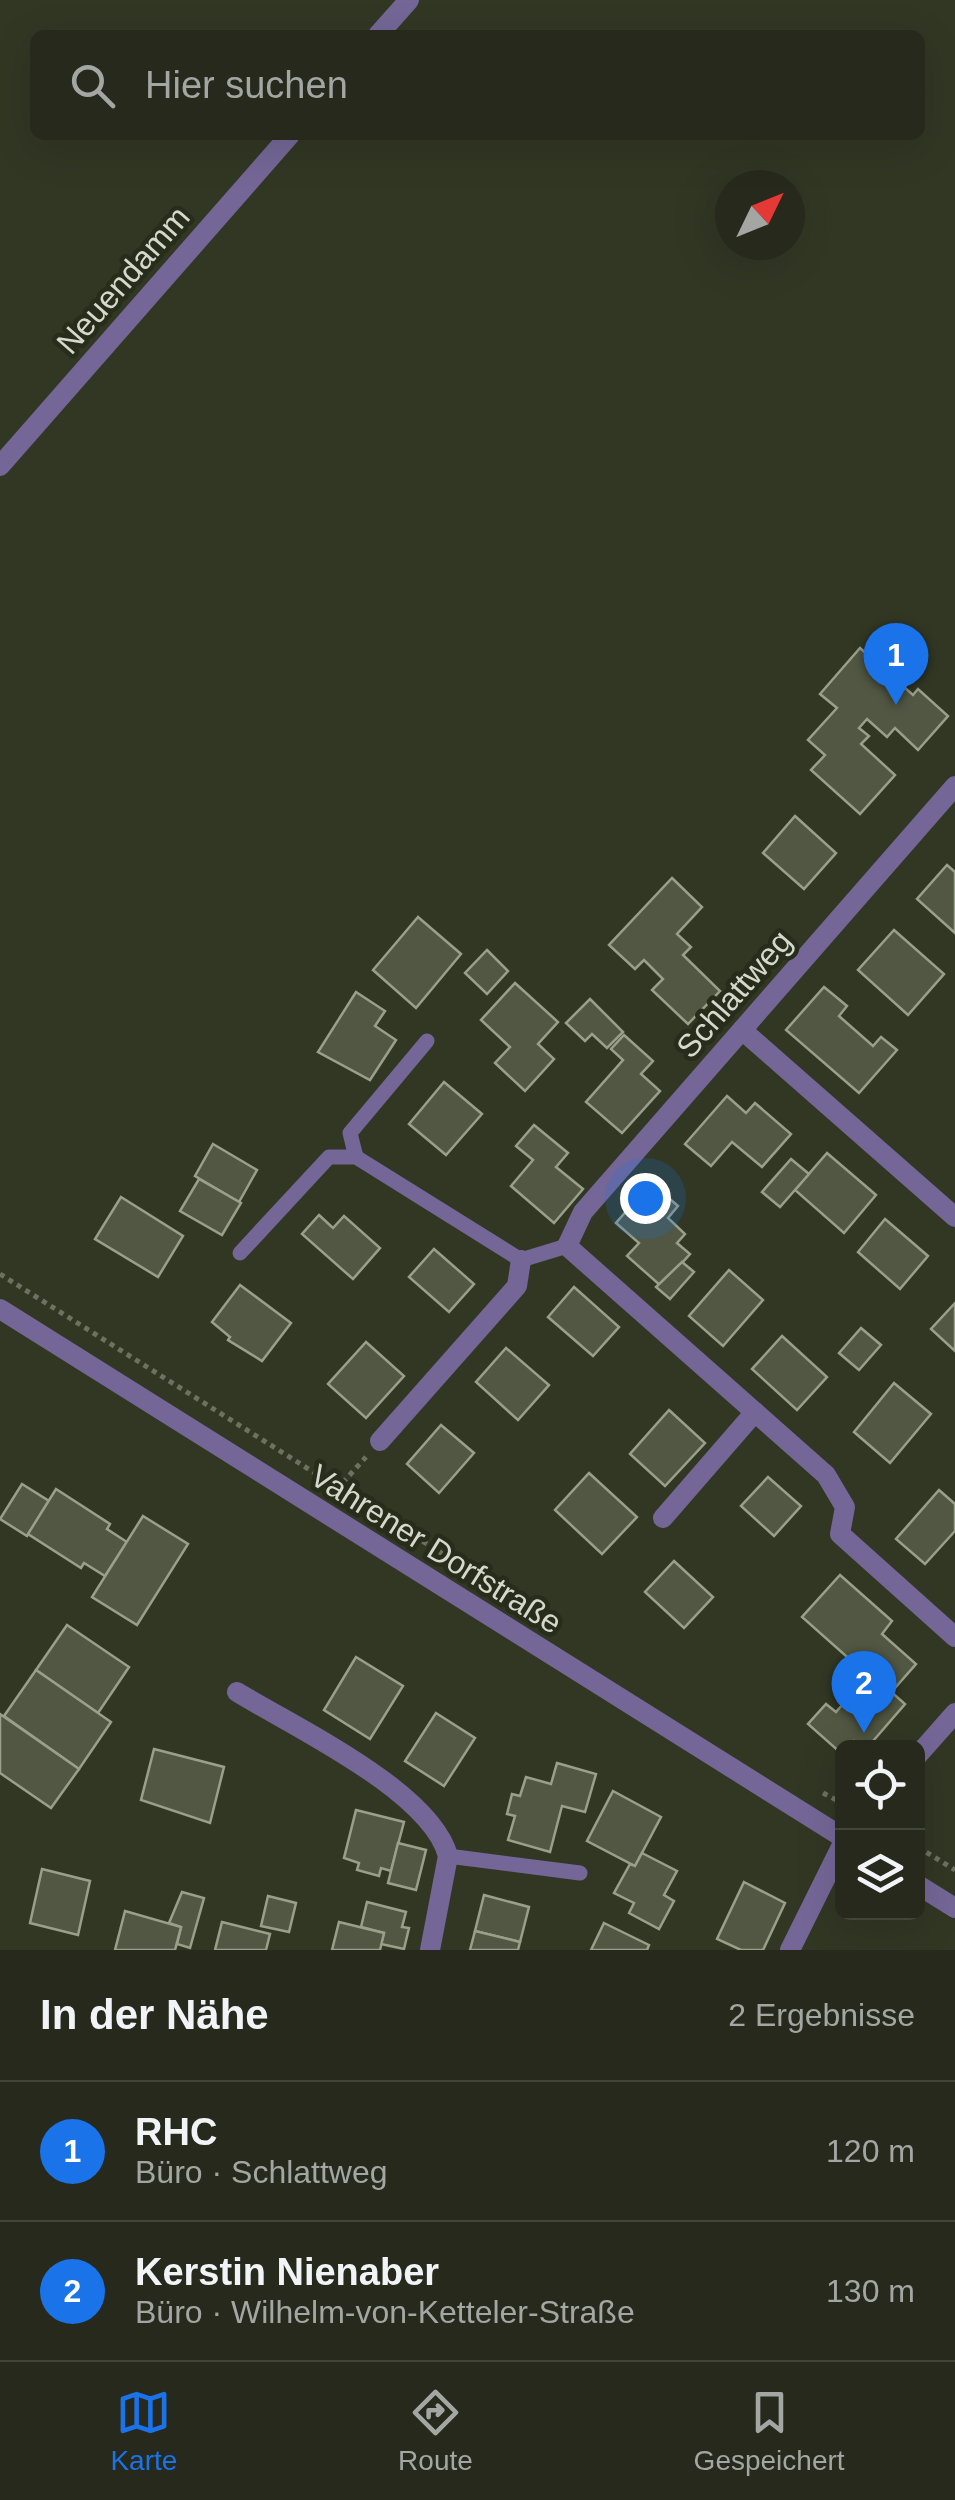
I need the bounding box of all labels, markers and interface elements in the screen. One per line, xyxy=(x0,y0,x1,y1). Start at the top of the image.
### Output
search box xyxy=(30,30,925,140)
icon: search xyxy=(65,58,120,113)
text: Hier suchen xyxy=(145,64,348,106)
north arrow xyxy=(715,170,805,260)
street label: Neuendamm xyxy=(49,199,197,361)
pin: 1 xyxy=(864,622,928,705)
street label: Schlattweg xyxy=(669,923,799,1065)
your location xyxy=(620,1173,671,1224)
street label: Vahrener Dorfstraße xyxy=(304,1457,568,1641)
pin: 2 xyxy=(832,1650,896,1733)
map controls xyxy=(835,1740,925,1920)
button: locate xyxy=(835,1740,925,1830)
button: layers xyxy=(835,1830,925,1920)
text: In der Nähe xyxy=(40,1991,269,2038)
text: 2 Ergebnisse xyxy=(728,1997,915,2033)
text: RHC xyxy=(135,2111,217,2153)
text: 1 xyxy=(64,2133,81,2169)
text: 120 m xyxy=(826,2133,915,2169)
text: Büro · Schlattweg xyxy=(135,2154,388,2190)
text: Kerstin Nienaber xyxy=(135,2251,439,2293)
text: 2 xyxy=(64,2273,81,2309)
text: 130 m xyxy=(826,2273,915,2309)
text: Büro · Wilhelm-von-Ketteler-Straße xyxy=(135,2294,635,2330)
tab: Karte xyxy=(110,2385,177,2477)
tab: Route xyxy=(398,2385,473,2477)
tab: Gespeichert xyxy=(694,2385,845,2477)

